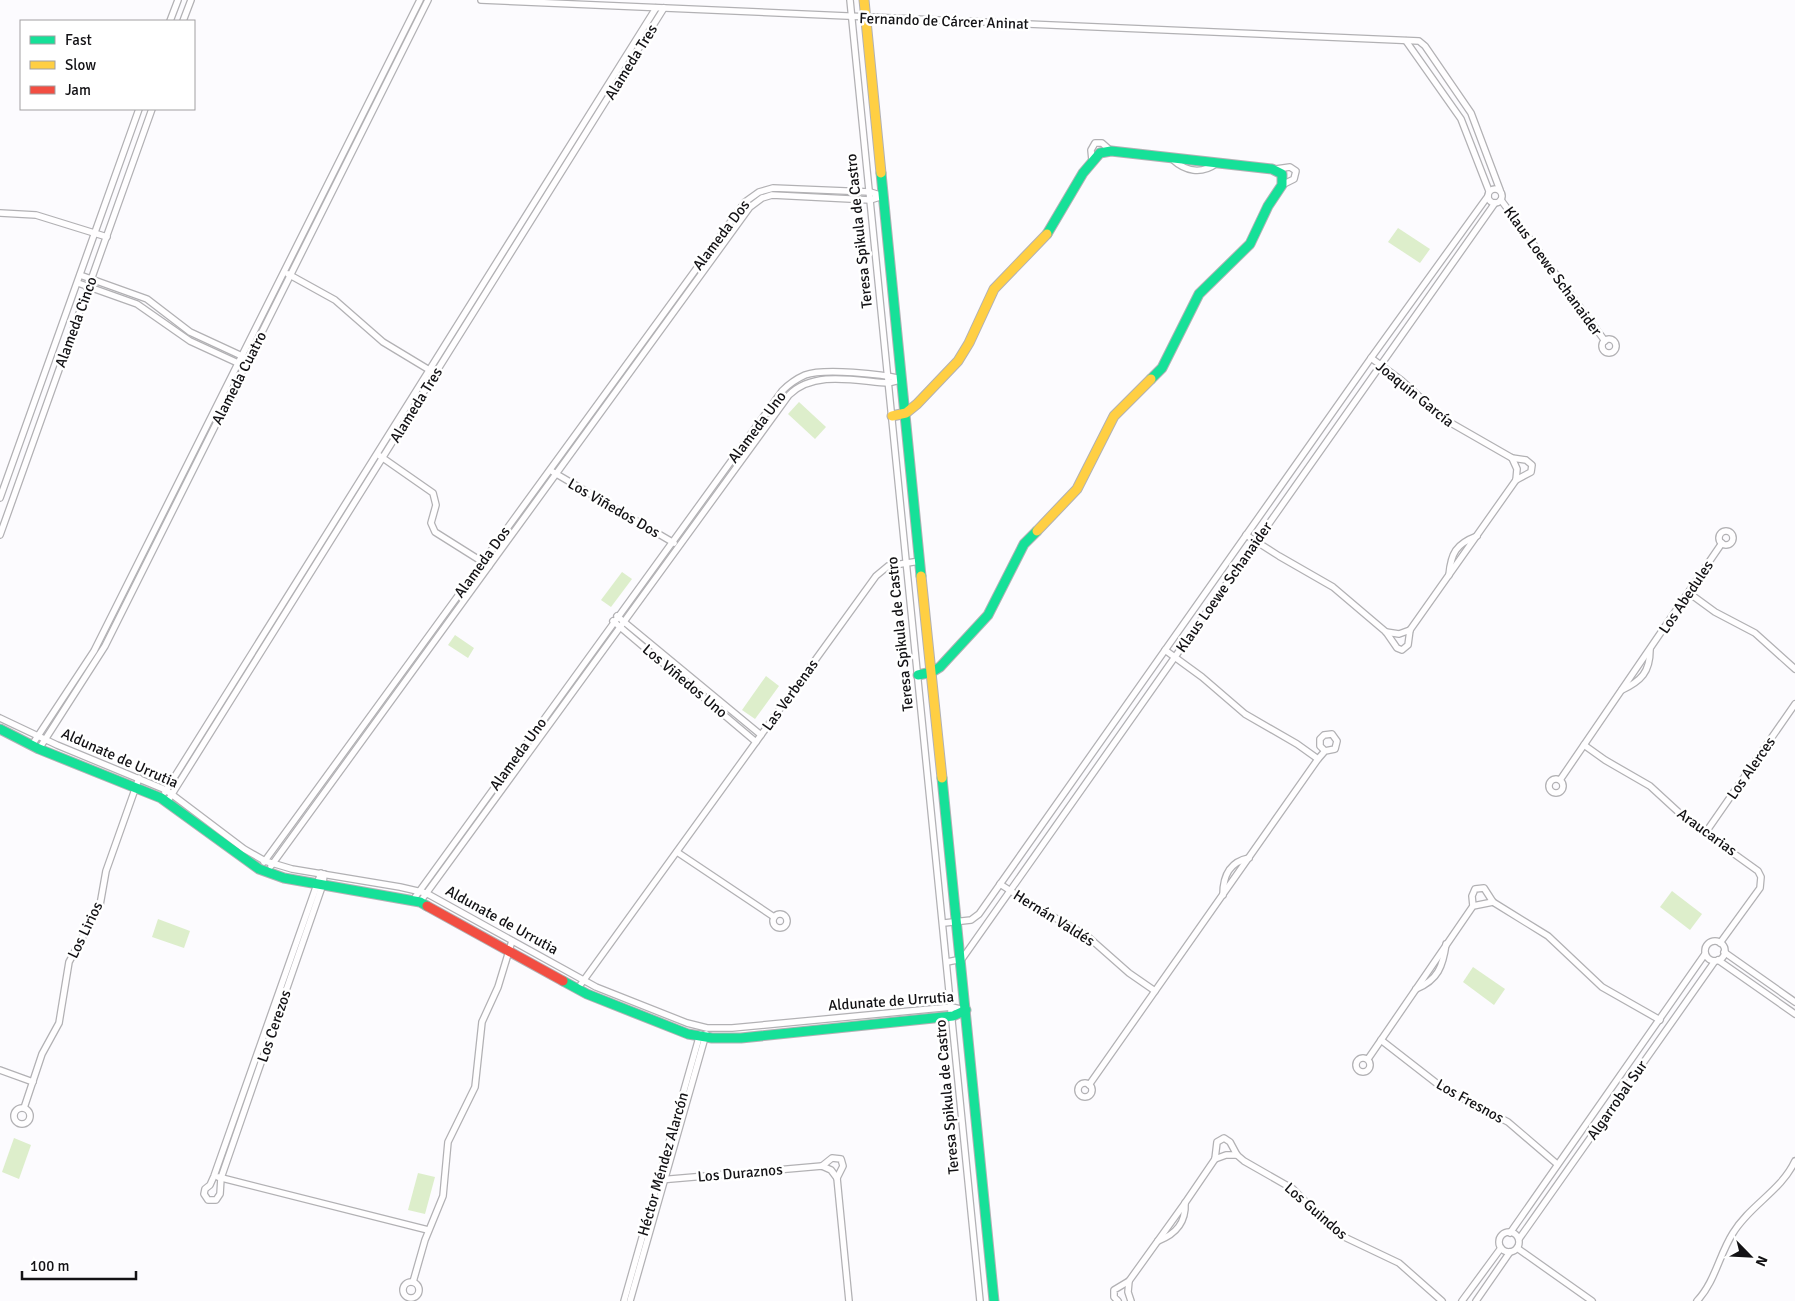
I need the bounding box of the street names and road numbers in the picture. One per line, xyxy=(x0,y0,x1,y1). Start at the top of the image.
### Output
street label: Fernando de Cárcer Aninat xyxy=(859,9,1029,33)
street label: Alameda Tres xyxy=(601,21,661,103)
street label: Teresa Spikula de Castro xyxy=(842,153,876,309)
street label: Alameda Dos xyxy=(689,196,754,274)
street label: Klaus Loewe Schanaider xyxy=(1500,203,1606,339)
street label: Alameda Cinco xyxy=(51,274,101,370)
street label: Alameda Cuatro xyxy=(208,328,270,428)
street label: Joaquín García xyxy=(1372,357,1458,431)
street label: Alameda Tres xyxy=(386,364,446,446)
street label: Alameda Uno xyxy=(724,387,790,467)
street label: Los Viñedos Dos xyxy=(565,474,664,542)
street label: Klaus Loewe Schanaider xyxy=(1172,518,1276,656)
street label: Alameda Dos xyxy=(450,523,514,601)
street label: Teresa Spikula de Castro xyxy=(883,556,917,712)
street label: Los Abedules xyxy=(1655,557,1717,637)
street label: Los Viñedos Uno xyxy=(639,640,731,722)
street label: Las Verbenas xyxy=(758,655,822,734)
street label: Alameda Uno xyxy=(486,714,550,794)
street label: Aldunate de Urrutia xyxy=(59,724,181,792)
street label: Los Alerces xyxy=(1723,733,1779,803)
street label: Araucarias xyxy=(1674,804,1741,860)
street label: Aldunate de Urrutia xyxy=(442,882,562,958)
street label: Hernán Valdés xyxy=(1010,886,1098,950)
street label: Los Lirios xyxy=(64,898,107,961)
street label: Los Cerezos xyxy=(253,987,295,1064)
street label: Aldunate de Urrutia xyxy=(827,988,955,1014)
street label: Teresa Spikula de Castro xyxy=(931,1019,963,1175)
street label: Algarrobal Sur xyxy=(1583,1056,1651,1143)
street label: Los Fresnos xyxy=(1433,1075,1507,1127)
street label: Héctor Méndez Alarcón xyxy=(634,1090,692,1238)
street label: Los Duraznos xyxy=(697,1160,784,1186)
street label: Los Guindos xyxy=(1281,1179,1351,1243)

